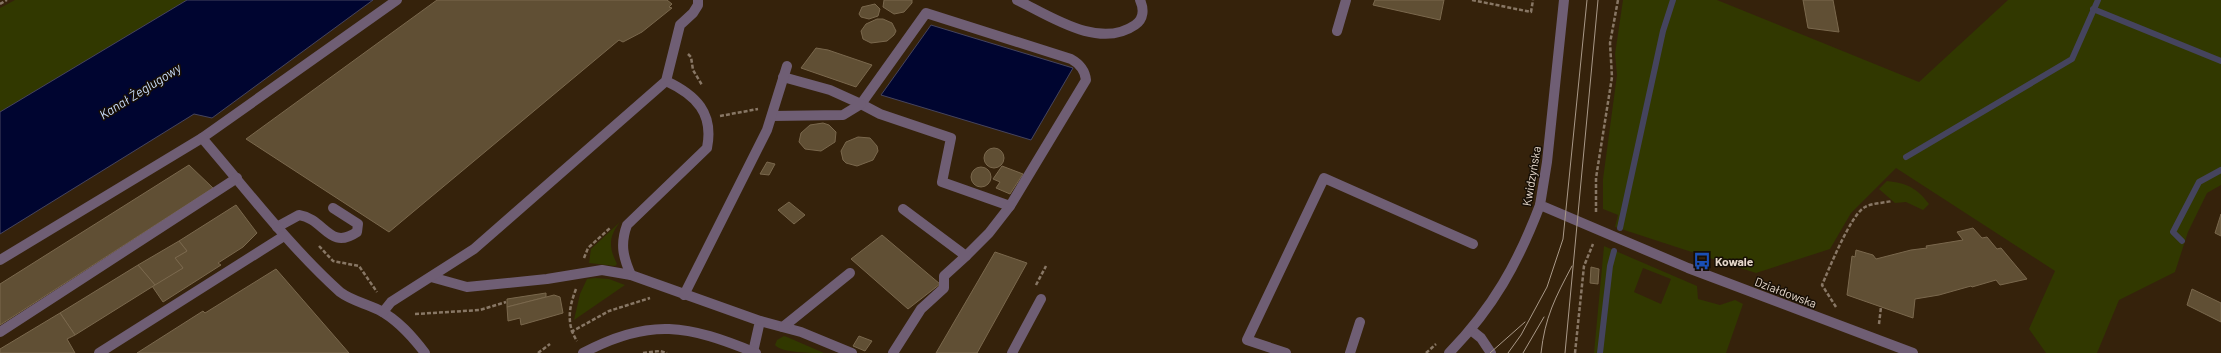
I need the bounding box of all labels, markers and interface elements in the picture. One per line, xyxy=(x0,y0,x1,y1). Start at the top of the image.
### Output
water label: Kanał Żeglugowy xyxy=(96,59,185,122)
street label: Kwidzyńska xyxy=(1519,145,1543,207)
bus stop icon: Kowale xyxy=(1692,251,1712,271)
place label: Kowale xyxy=(1715,254,1754,268)
street label: Działdowska xyxy=(1753,274,1819,310)

